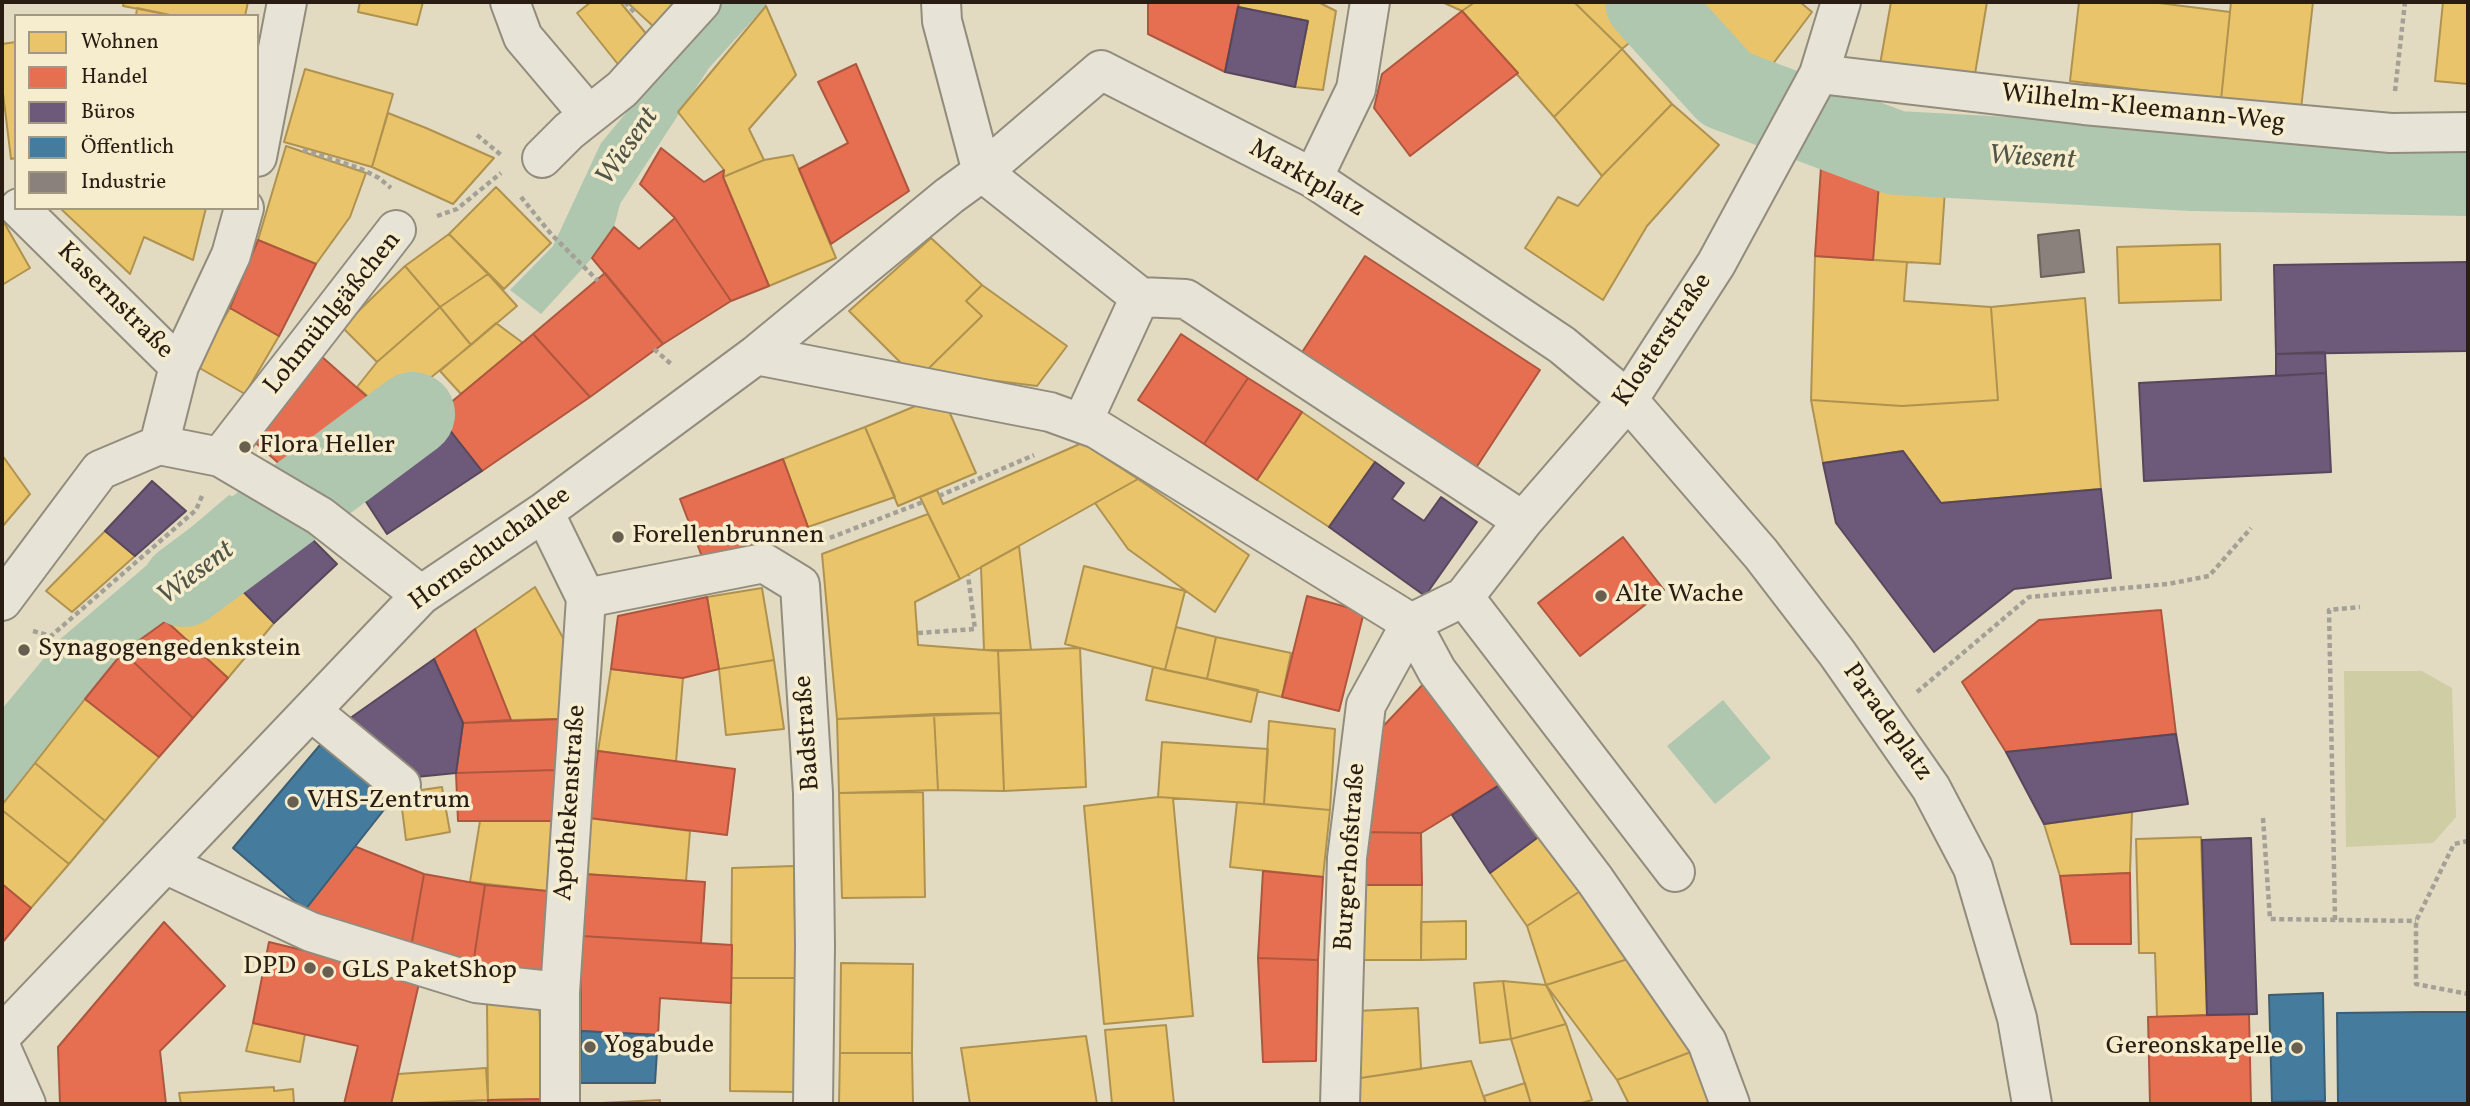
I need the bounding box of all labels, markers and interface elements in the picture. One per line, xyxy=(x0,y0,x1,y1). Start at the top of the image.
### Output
legend xyxy=(14,14,259,210)
text: Wohnen xyxy=(81,28,159,57)
text: Handel xyxy=(81,63,148,92)
street label: Wilhelm-Kleemann-Weg xyxy=(1999,80,2287,140)
text: Büros xyxy=(81,98,135,127)
water label: Wiesent xyxy=(590,103,668,193)
text: Öffentlich xyxy=(81,133,174,162)
street label: Marktplatz xyxy=(1243,134,1369,226)
water label: Wiesent xyxy=(1988,141,2076,179)
text: Industrie xyxy=(81,168,166,197)
street label: Lohmühlgäßchen xyxy=(259,226,409,402)
street label: Kasernstraße xyxy=(49,237,179,367)
street label: Klosterstraße xyxy=(1608,268,1720,414)
place label: Flora Heller xyxy=(259,431,395,463)
marker: Flora Heller xyxy=(237,439,253,455)
street label: Hornschuchallee xyxy=(404,481,578,619)
place label: Forellenbrunnen xyxy=(632,521,824,553)
marker: Forellenbrunnen xyxy=(610,529,626,545)
water label: Wiesent xyxy=(152,535,242,615)
place label: Alte Wache xyxy=(1615,580,1743,612)
marker: Alte Wache xyxy=(1593,588,1609,604)
place label: Synagogengedenkstein xyxy=(38,634,301,666)
marker: Synagogengedenkstein xyxy=(16,642,32,658)
street label: Paradeplatz xyxy=(1834,658,1938,788)
street label: Badstraße xyxy=(789,674,829,792)
street label: Apothekenstraße xyxy=(550,704,594,902)
street label: Burgerhofstraße xyxy=(1330,762,1374,952)
place label: VHS-Zentrum xyxy=(307,786,471,818)
marker: VHS-Zentrum xyxy=(285,794,301,810)
place label: DPD xyxy=(243,952,296,984)
place label: GLS PaketShop xyxy=(342,956,517,988)
marker: DPD xyxy=(302,960,318,976)
marker: GLS PaketShop xyxy=(320,964,336,980)
place label: Yogabude xyxy=(604,1031,714,1063)
place label: Gereonskapelle xyxy=(2106,1032,2283,1064)
marker: Yogabude xyxy=(582,1039,598,1055)
marker: Gereonskapelle xyxy=(2289,1040,2305,1056)

